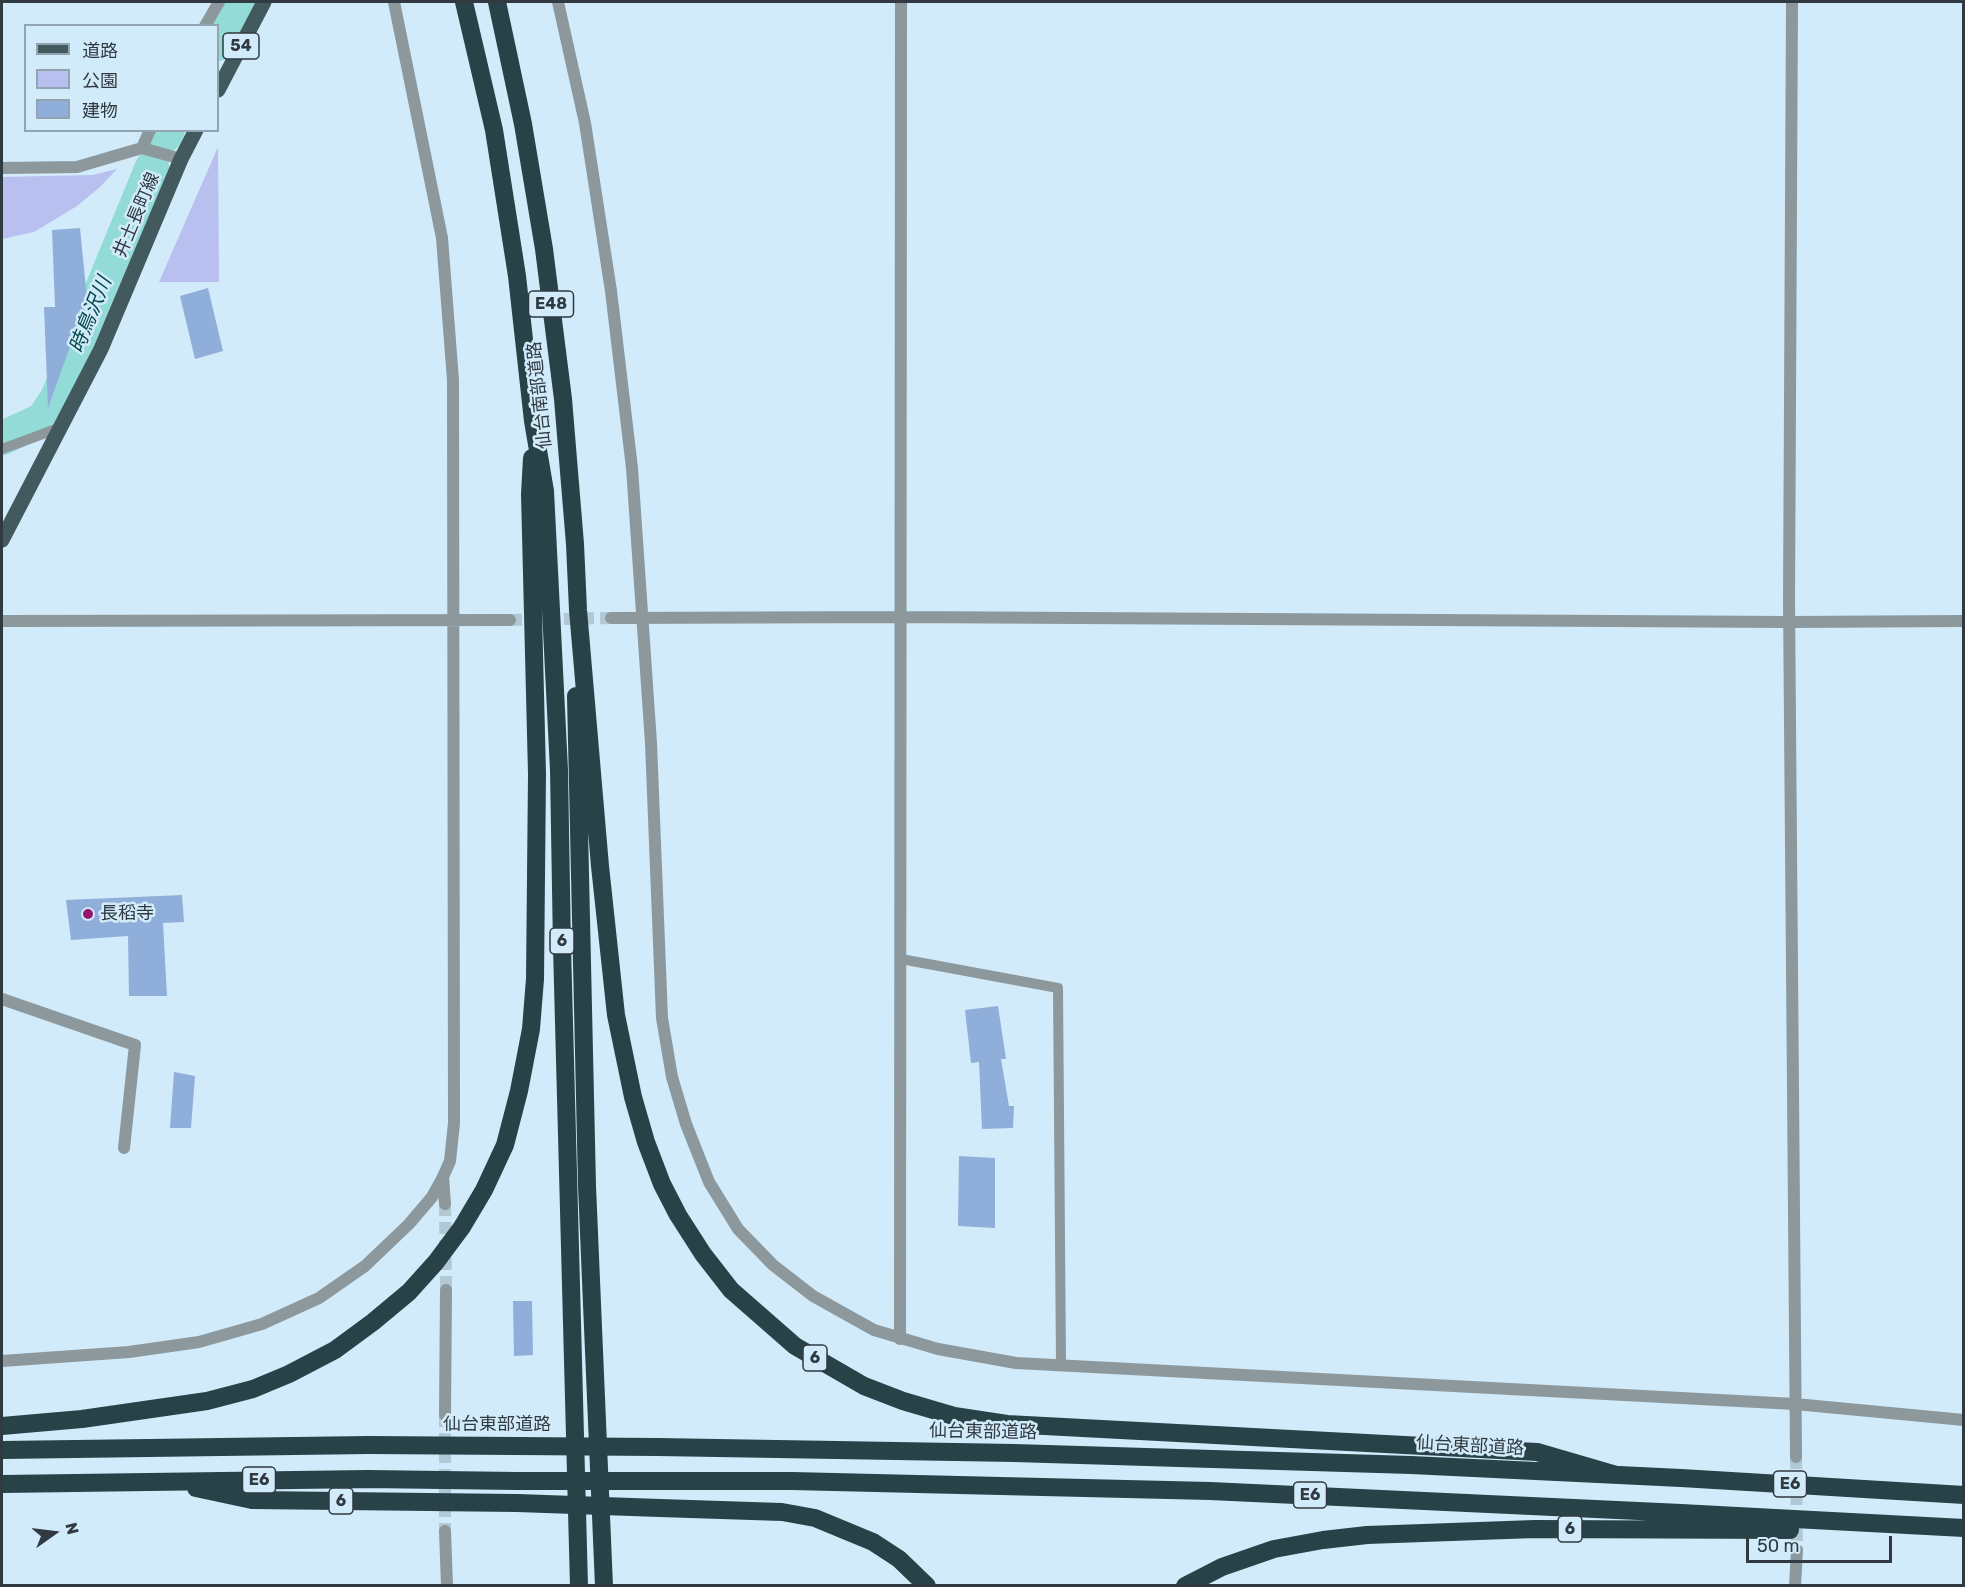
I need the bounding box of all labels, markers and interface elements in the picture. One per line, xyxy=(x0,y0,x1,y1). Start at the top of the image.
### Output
legend xyxy=(24,24,219,132)
road number: 54 xyxy=(223,33,259,59)
text: 道路 xyxy=(82,40,118,62)
text: 公園 xyxy=(82,70,118,92)
text: 建物 xyxy=(82,100,118,122)
street label: 井土長町線 xyxy=(109,169,165,261)
water label: 時鳥沢川 xyxy=(65,273,117,357)
road number: E48 xyxy=(528,291,574,317)
street label: 仙台南部道路 xyxy=(524,340,556,450)
place label: 長稻寺 xyxy=(100,903,154,925)
marker: 長稻寺 xyxy=(81,907,95,921)
road number: 6 xyxy=(550,928,574,954)
road number: 6 xyxy=(803,1345,827,1371)
street label: 仙台東部道路 xyxy=(443,1414,551,1436)
street label: 仙台東部道路 xyxy=(929,1420,1037,1444)
street label: 仙台東部道路 xyxy=(1416,1432,1524,1460)
road number: E6 xyxy=(242,1467,276,1493)
road number: E6 xyxy=(1774,1471,1806,1497)
road number: E6 xyxy=(1294,1482,1326,1508)
road number: 6 xyxy=(329,1488,353,1514)
north arrow xyxy=(24,1503,84,1563)
road number: 6 xyxy=(1558,1516,1582,1542)
text: N xyxy=(61,1521,83,1536)
scale bar xyxy=(1749,1524,1894,1562)
text: 50 m xyxy=(1757,1535,1800,1557)

